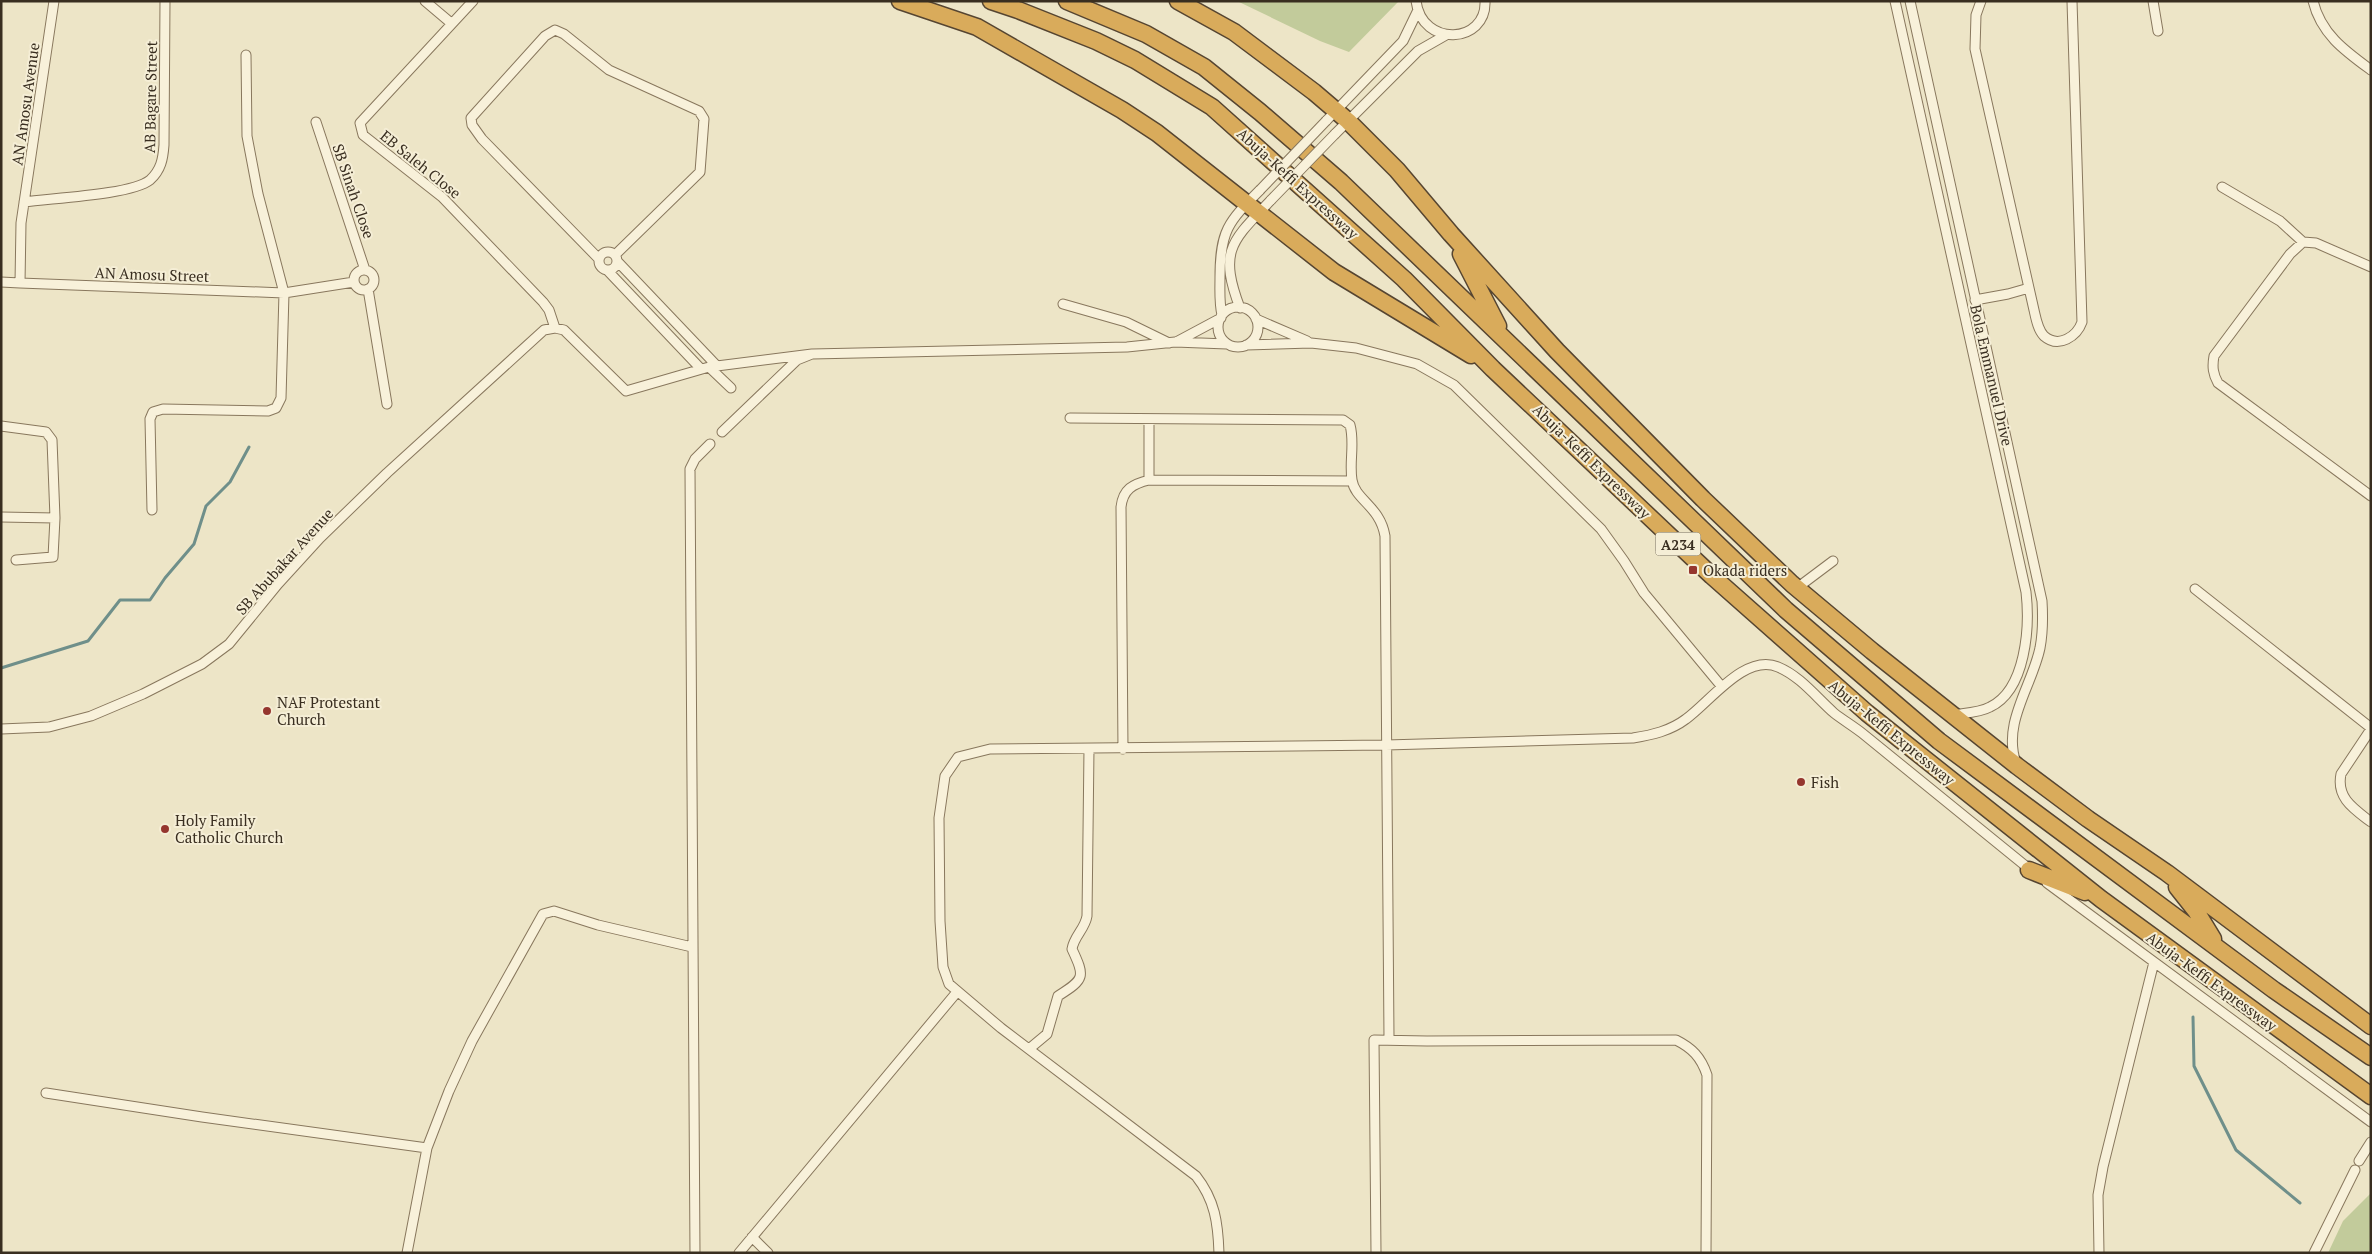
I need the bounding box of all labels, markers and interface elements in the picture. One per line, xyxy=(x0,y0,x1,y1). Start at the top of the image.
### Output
street label: AB Bagare Street xyxy=(139,40,161,153)
street label: AN Amosu Avenue xyxy=(6,41,44,167)
street label: Abuja-Keffi Expressway xyxy=(1233,123,1363,243)
street label: EB Saleh Close xyxy=(377,125,465,203)
street label: SB Sinah Close xyxy=(328,141,380,241)
street label: AN Amosu Street xyxy=(94,262,210,286)
street label: Bola Emmanuel Drive xyxy=(1966,302,2018,448)
street label: Abuja-Keffi Expressway xyxy=(1529,399,1656,523)
street label: SB Abubakar Avenue xyxy=(231,503,337,619)
road number: A234 xyxy=(1656,532,1700,556)
place label: Okada riders xyxy=(1703,560,1787,580)
marker: Okada riders xyxy=(1687,564,1699,576)
street label: Abuja-Keffi Expressway xyxy=(1825,675,1960,789)
place label: NAF Protestant Church xyxy=(277,692,381,729)
marker: NAF Protestant Church xyxy=(261,705,273,717)
place label: Fish xyxy=(1811,772,1839,792)
marker: Fish xyxy=(1795,776,1807,788)
place label: Holy Family Catholic Church xyxy=(175,810,283,847)
marker: Holy Family Catholic Church xyxy=(159,823,171,835)
street label: Abuja-Keffi Expressway xyxy=(2143,927,2282,1035)

